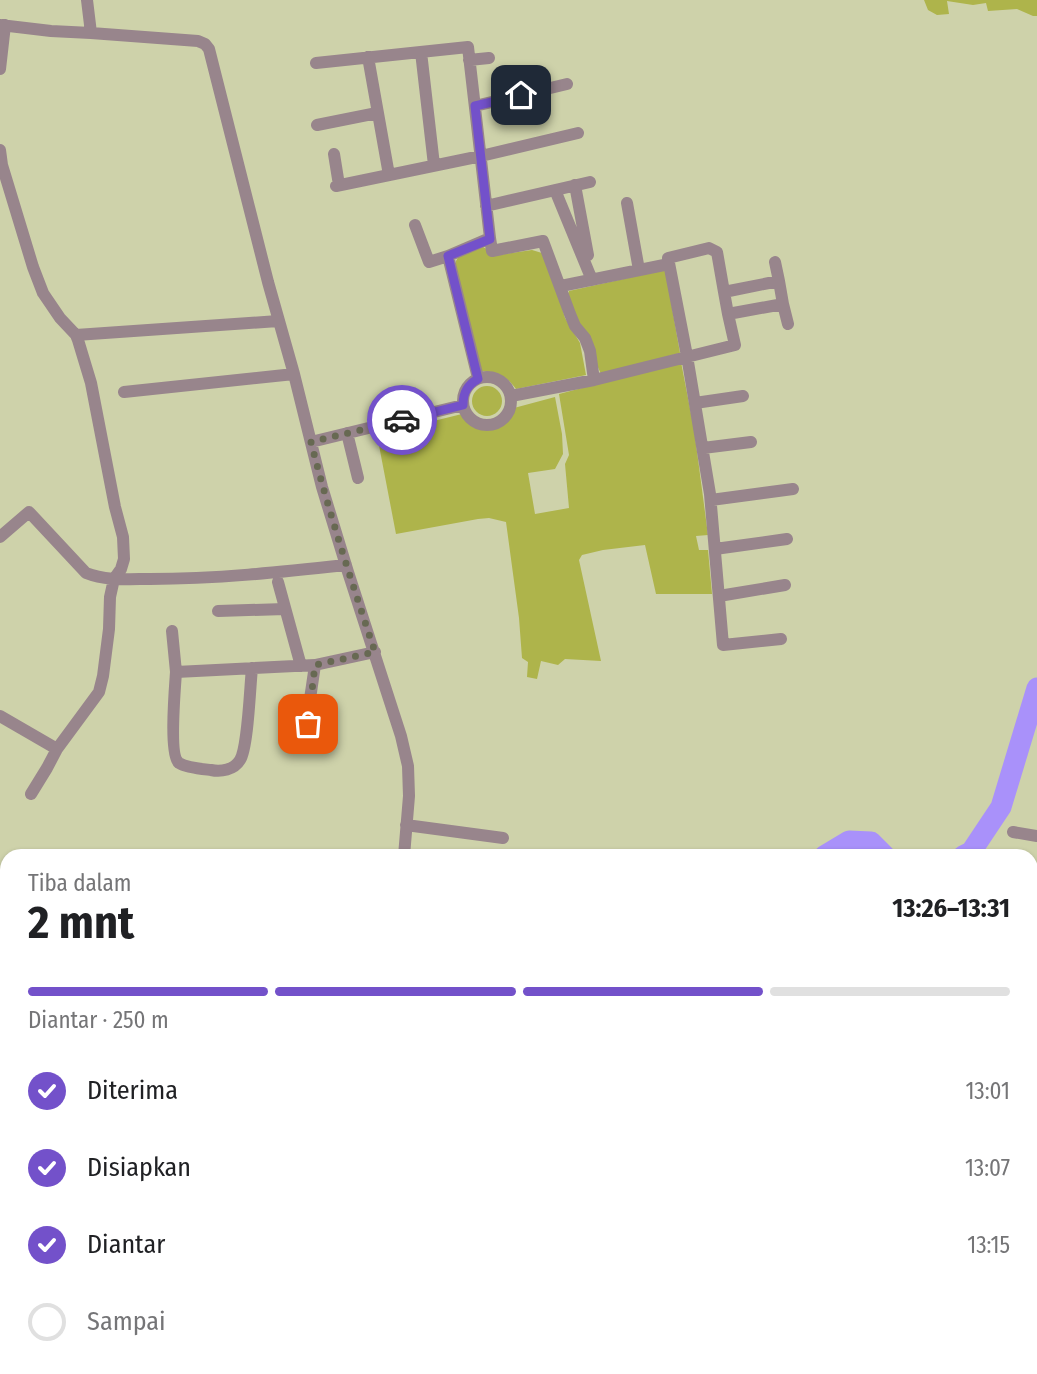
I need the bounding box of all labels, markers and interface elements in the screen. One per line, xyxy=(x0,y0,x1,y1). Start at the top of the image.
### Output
pin xyxy=(491,65,551,125)
icon: home xyxy=(502,76,540,114)
courier xyxy=(367,385,437,455)
icon: car xyxy=(383,401,421,439)
pin xyxy=(278,694,338,754)
icon: bag xyxy=(289,705,327,743)
text: Tiba dalam xyxy=(28,869,131,897)
text: 13:26–13:31 xyxy=(892,893,1010,924)
text: 2 mnt xyxy=(28,895,134,950)
text: Diantar · 250 m xyxy=(28,1006,169,1034)
icon: check xyxy=(28,1072,66,1110)
text: Diterima xyxy=(87,1075,178,1106)
text: 13:01 xyxy=(965,1077,1010,1105)
icon: check xyxy=(28,1149,66,1187)
text: Disiapkan xyxy=(87,1152,191,1183)
text: 13:07 xyxy=(965,1154,1010,1182)
icon: check xyxy=(28,1226,66,1264)
text: Diantar xyxy=(87,1229,165,1260)
text: 13:15 xyxy=(967,1231,1010,1259)
text: Sampai xyxy=(87,1306,166,1337)

